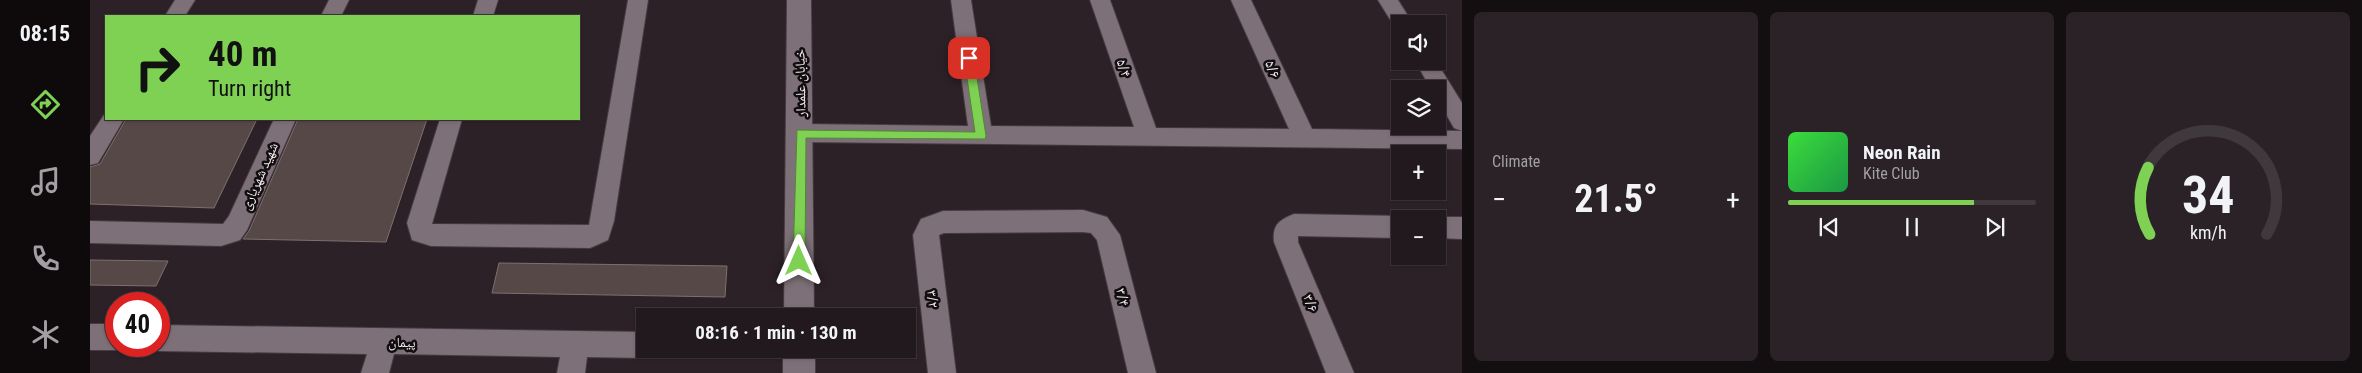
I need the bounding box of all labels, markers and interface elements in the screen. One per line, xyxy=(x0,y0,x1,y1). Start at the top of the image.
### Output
map controls xyxy=(1391,15,1446,265)
button: sound xyxy=(1391,15,1446,70)
text: 08:15 xyxy=(20,21,70,46)
text: 40 m xyxy=(208,34,277,75)
icon: right xyxy=(125,35,190,100)
pin xyxy=(948,37,990,79)
icon: arrive xyxy=(955,44,983,72)
street label: خیابان علمدار xyxy=(791,49,810,118)
street label: ۵/۴ xyxy=(1113,57,1135,79)
street label: ۵/۶ xyxy=(1262,58,1284,80)
text: Turn right xyxy=(208,76,291,101)
button: layers xyxy=(1391,80,1446,135)
icon: directions xyxy=(28,87,63,122)
street label: شهید شهریاری xyxy=(237,140,282,213)
text: Neon Rain xyxy=(1863,141,1941,164)
button: + xyxy=(1391,145,1446,200)
text: Climate xyxy=(1492,152,1540,171)
icon: music xyxy=(28,164,63,199)
text: Kite Club xyxy=(1863,164,1920,183)
text: 34 xyxy=(2182,165,2234,226)
text: 21.5° xyxy=(1574,177,1658,221)
text: − xyxy=(1492,183,1506,216)
text: + xyxy=(1726,183,1740,216)
button: − xyxy=(1391,210,1446,265)
icon: previous xyxy=(1815,213,1843,241)
icon: pause xyxy=(1898,213,1926,241)
icon: next xyxy=(1981,213,2009,241)
text: km/h xyxy=(2190,222,2226,243)
position arrow xyxy=(772,234,824,286)
icon: phone xyxy=(28,241,63,276)
street label: ۳/۴ xyxy=(1113,286,1133,308)
street label: ۳/۲ xyxy=(924,289,942,309)
speed limit sign: 40 xyxy=(105,292,170,357)
street label: ۳/۶ xyxy=(1300,292,1322,314)
icon: climate xyxy=(28,317,63,352)
text: 08:16 · 1 min · 130 m xyxy=(695,321,857,344)
street label: پیمان xyxy=(388,334,416,351)

